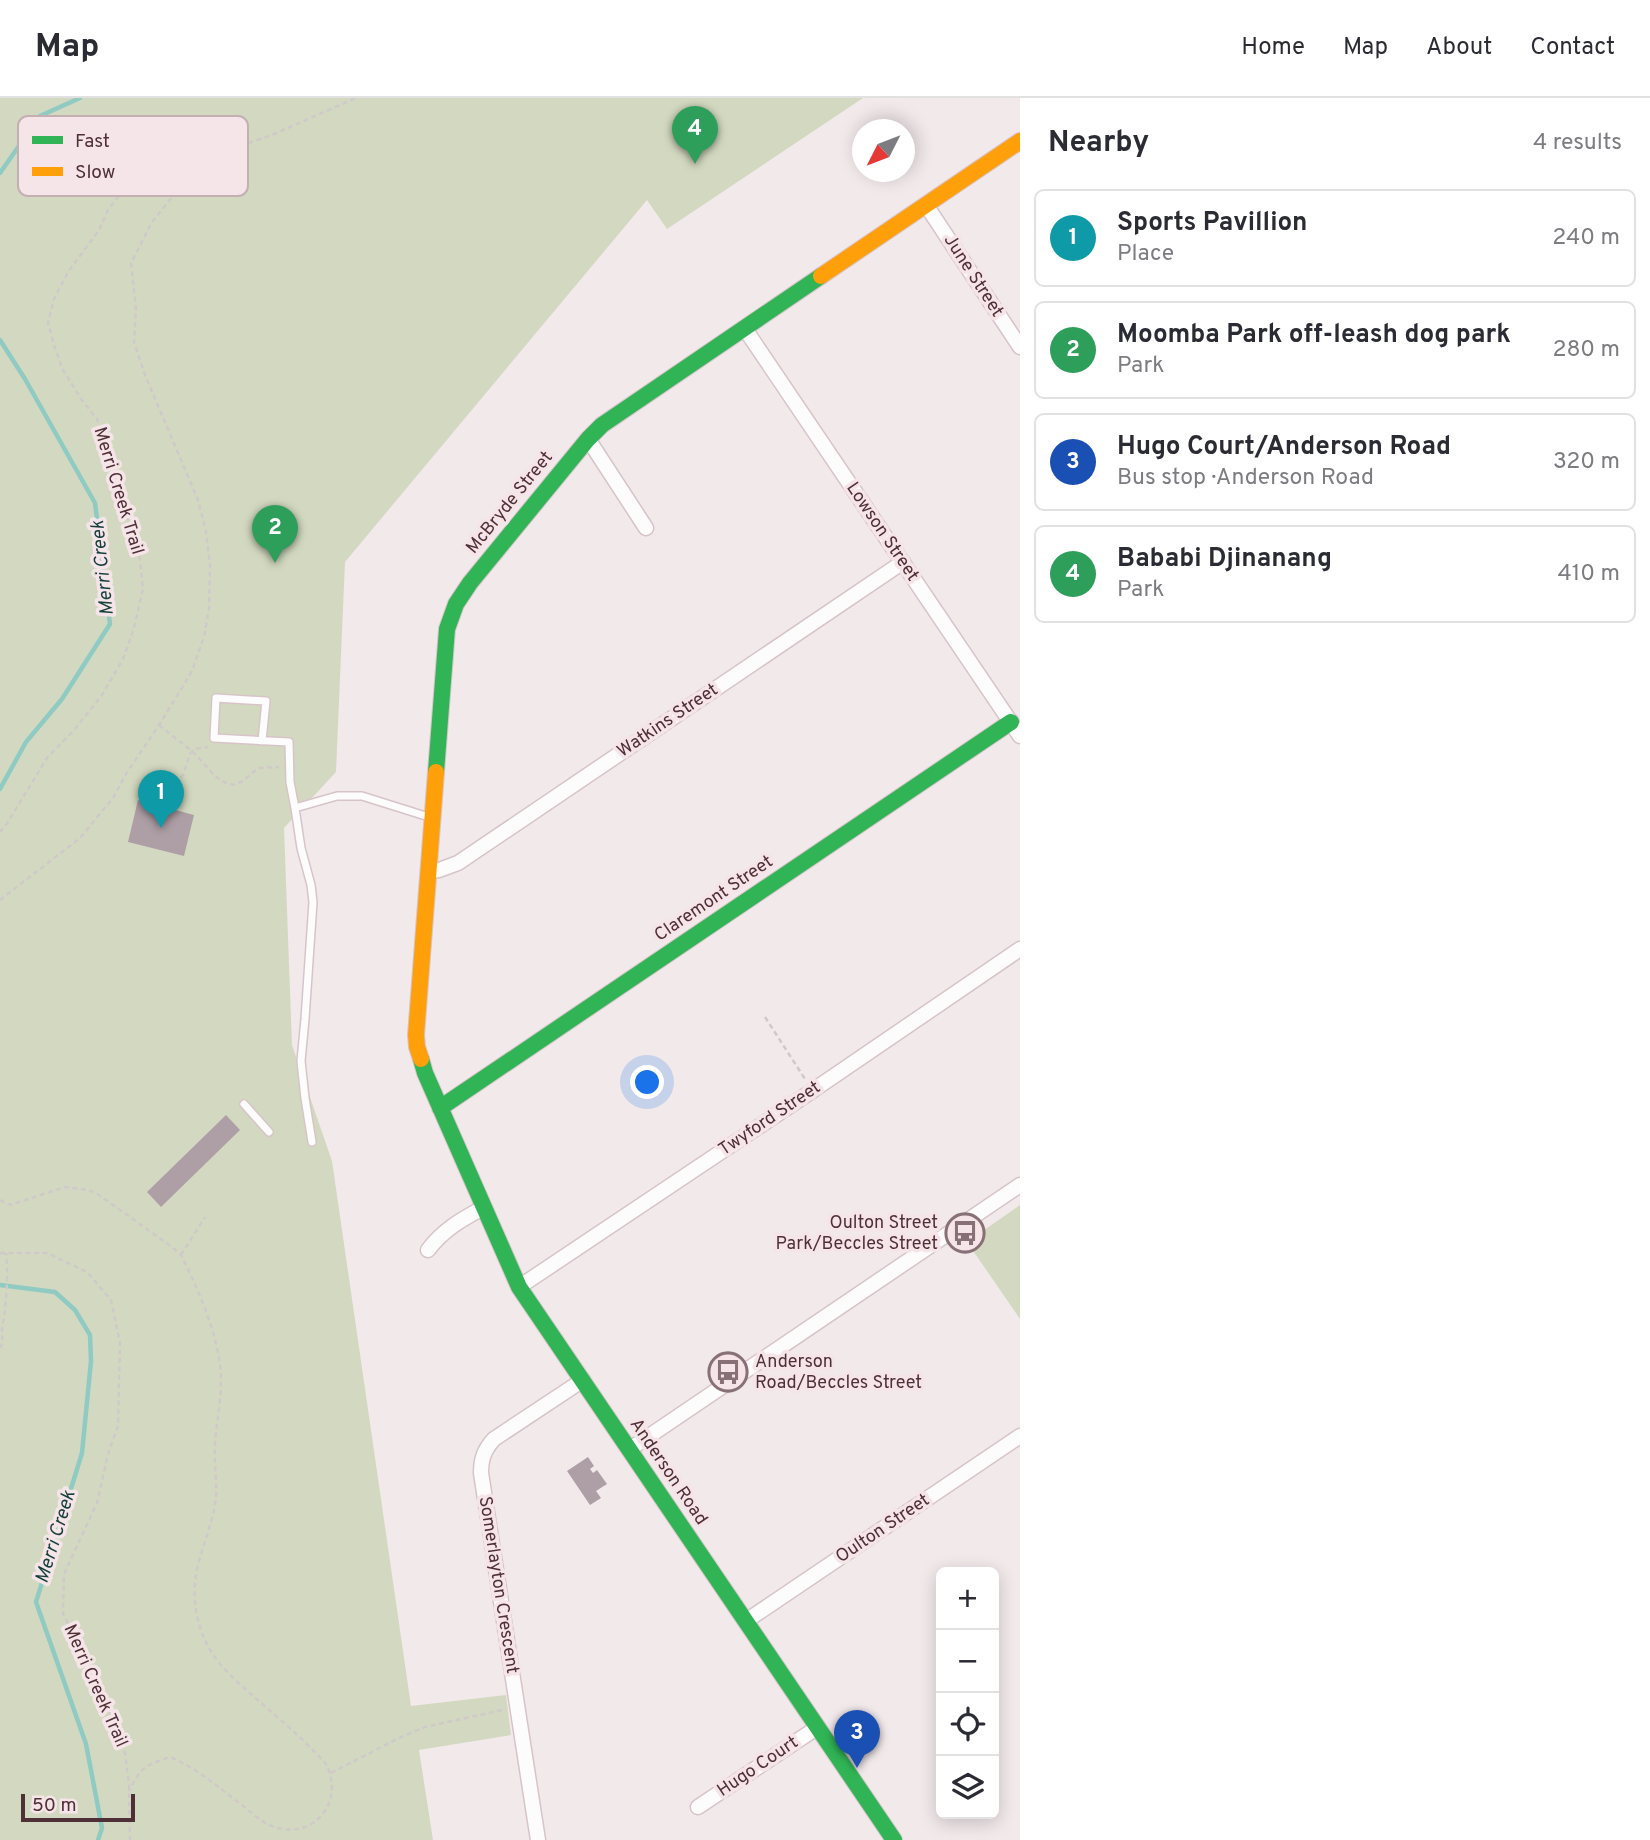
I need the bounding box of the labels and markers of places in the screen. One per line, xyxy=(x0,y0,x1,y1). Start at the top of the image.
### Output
pin: 4 xyxy=(672,106,718,164)
pin: 2 xyxy=(252,505,298,563)
pin: 1 xyxy=(138,770,184,828)
place label: Oulton Street Park/Beccles Street xyxy=(776,1212,938,1256)
bus stop icon: Oulton Street Park/Beccles Street xyxy=(944,1212,986,1254)
bus stop icon: Anderson Road/Beccles Street xyxy=(707,1351,749,1393)
place label: Anderson Road/Beccles Street xyxy=(755,1351,922,1395)
pin: 3 xyxy=(834,1710,880,1768)

